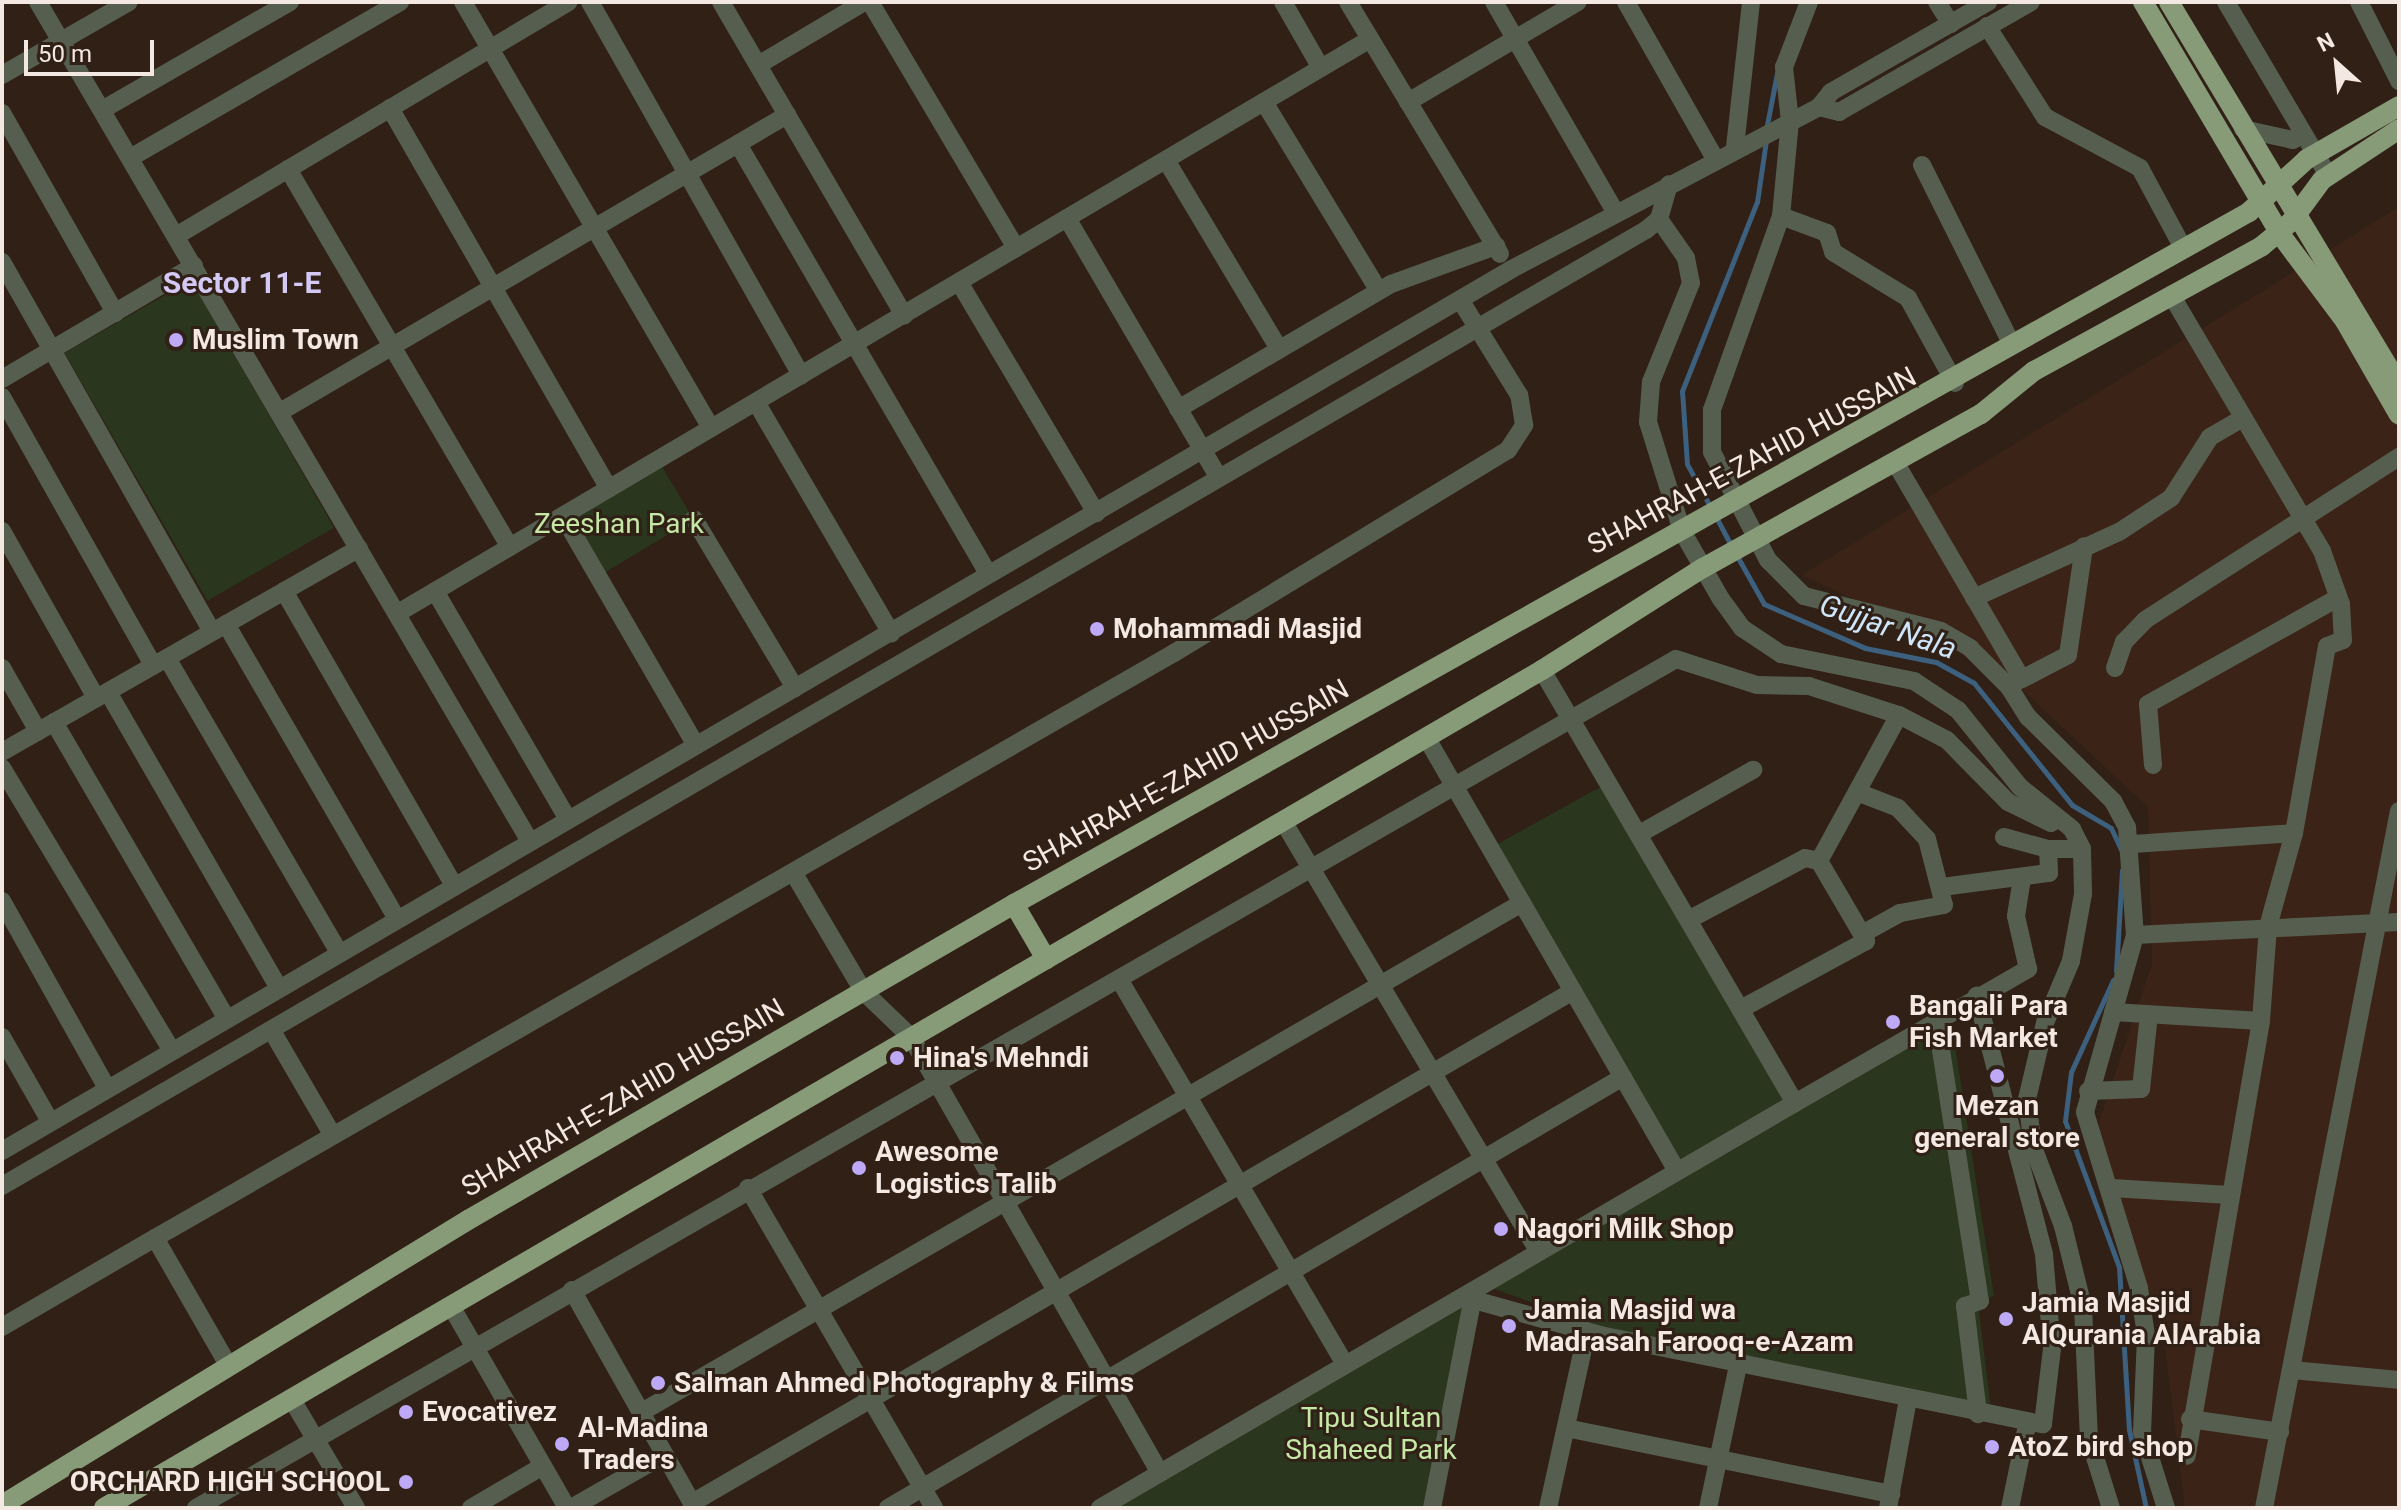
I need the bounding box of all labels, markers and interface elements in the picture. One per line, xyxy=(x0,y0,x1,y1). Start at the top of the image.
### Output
scale bar xyxy=(28,24,158,74)
north arrow xyxy=(2297,24,2377,104)
text: N xyxy=(2313,28,2338,57)
text: 50 m xyxy=(38,40,92,68)
district label: Sector 11-E xyxy=(163,265,321,301)
place label: Muslim Town xyxy=(192,323,360,357)
marker: Muslim Town xyxy=(167,331,185,349)
street label: SHAHRAH-E-ZAHID HUSSAIN xyxy=(1582,360,1922,562)
park label: Zeeshan Park xyxy=(534,507,704,541)
water label: Gujjar Nala xyxy=(1815,587,1961,667)
place label: Mohammadi Masjid xyxy=(1113,612,1362,646)
marker: Mohammadi Masjid xyxy=(1088,620,1106,638)
street label: SHAHRAH-E-ZAHID HUSSAIN xyxy=(1017,672,1355,880)
place label: Bangali Para Fish Market xyxy=(1909,989,2068,1055)
street label: SHAHRAH-E-ZAHID HUSSAIN xyxy=(456,992,790,1204)
marker: Bangali Para Fish Market xyxy=(1884,1013,1902,1031)
place label: Hina's Mehndi xyxy=(913,1041,1089,1075)
marker: Hina's Mehndi xyxy=(888,1049,906,1067)
marker: Mezan general store xyxy=(1988,1067,2006,1085)
place label: Mezan general store xyxy=(1914,1089,2080,1155)
place label: Awesome Logistics Talib xyxy=(875,1135,1057,1201)
marker: Awesome Logistics Talib xyxy=(850,1159,868,1177)
place label: Nagori Milk Shop xyxy=(1517,1212,1734,1246)
marker: Nagori Milk Shop xyxy=(1492,1220,1510,1238)
place label: Jamia Masjid AlQurania AlArabia xyxy=(2022,1286,2261,1352)
place label: Jamia Masjid wa Madrasah Farooq-e-Azam xyxy=(1525,1293,1854,1359)
marker: Jamia Masjid AlQurania AlArabia xyxy=(1997,1310,2015,1328)
marker: Jamia Masjid wa Madrasah Farooq-e-Azam xyxy=(1500,1317,1518,1335)
place label: Salman Ahmed Photography & Films xyxy=(674,1366,1134,1400)
marker: Salman Ahmed Photography & Films xyxy=(649,1374,667,1392)
place label: Evocativez xyxy=(422,1395,557,1429)
park label: Tipu Sultan Shaheed Park xyxy=(1285,1401,1457,1467)
marker: Evocativez xyxy=(397,1403,415,1421)
place label: Al-Madina Traders xyxy=(578,1411,709,1477)
place label: AtoZ bird shop xyxy=(2008,1430,2193,1464)
marker: Al-Madina Traders xyxy=(553,1435,571,1453)
marker: AtoZ bird shop xyxy=(1983,1438,2001,1456)
place label: ORCHARD HIGH SCHOOL xyxy=(70,1465,390,1499)
marker: ORCHARD HIGH SCHOOL xyxy=(397,1473,415,1491)

